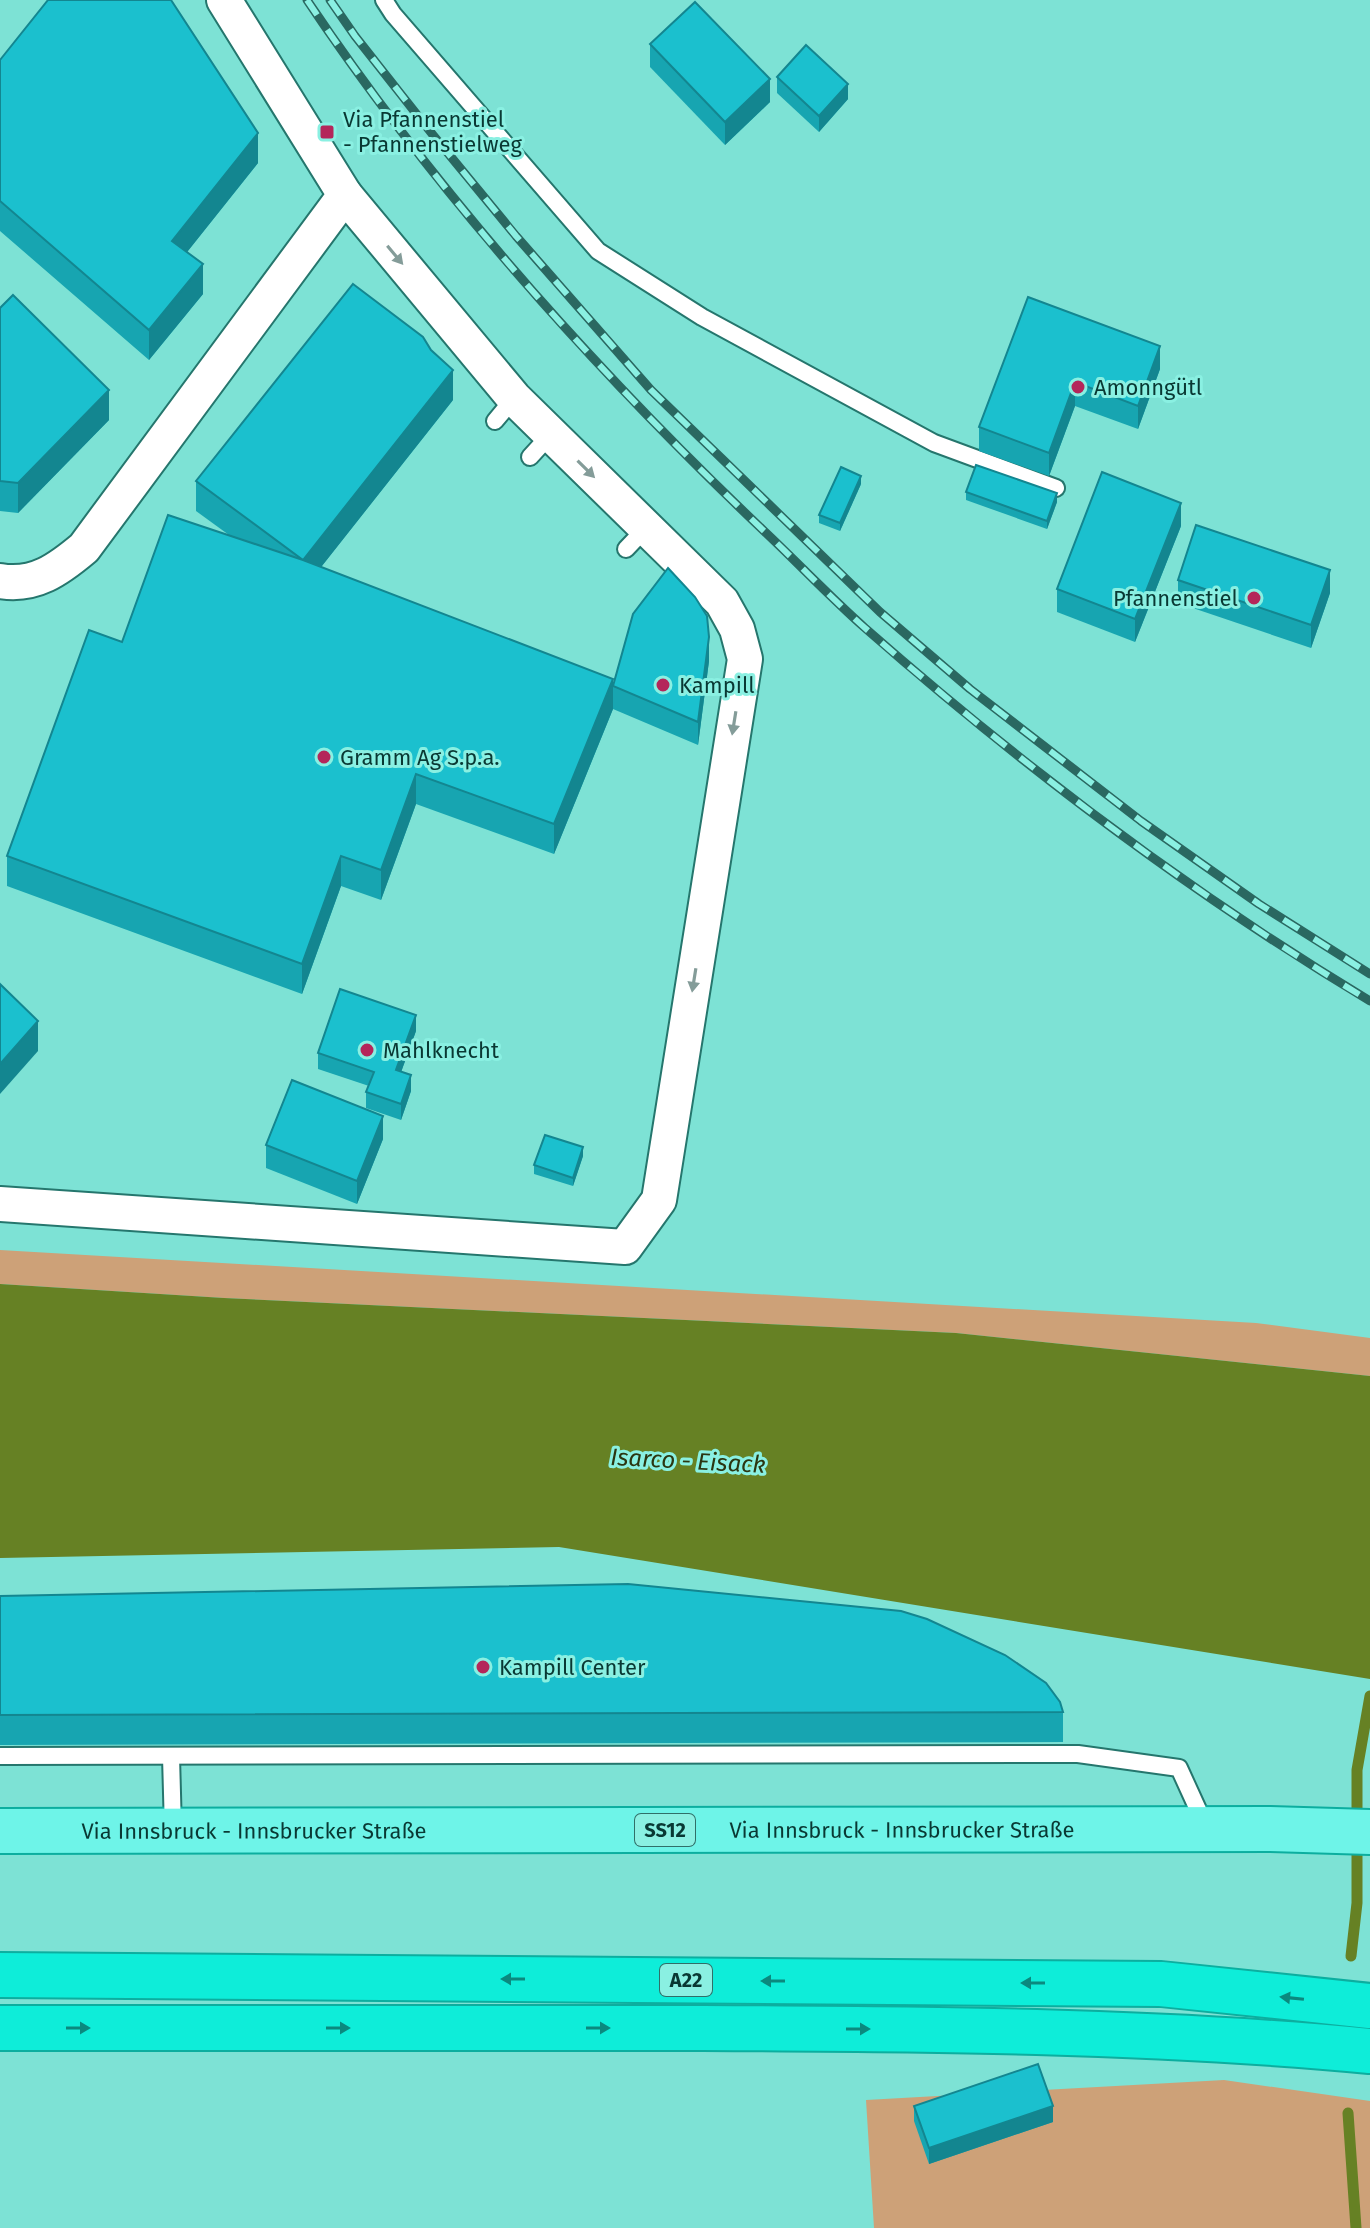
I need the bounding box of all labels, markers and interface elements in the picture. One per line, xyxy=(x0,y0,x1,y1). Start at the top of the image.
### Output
place label: Via Pfannenstiel - Pfannenstielweg xyxy=(343,106,523,158)
marker: Via Pfannenstiel - Pfannenstielweg xyxy=(318,123,336,141)
one-way arrow xyxy=(386,245,402,265)
place label: Amonngütl xyxy=(1094,374,1202,401)
marker: Amonngütl xyxy=(1069,378,1087,396)
one-way arrow xyxy=(576,459,595,478)
place label: Pfannenstiel xyxy=(1113,585,1238,612)
marker: Pfannenstiel xyxy=(1245,589,1263,607)
place label: Kampill xyxy=(679,672,755,699)
marker: Kampill xyxy=(654,676,672,694)
one-way arrow xyxy=(728,711,740,736)
place label: Gramm Ag S.p.a. xyxy=(340,744,500,771)
marker: Gramm Ag S.p.a. xyxy=(315,748,333,766)
one-way arrow xyxy=(687,967,700,992)
place label: Mahlknecht xyxy=(383,1037,499,1064)
marker: Mahlknecht xyxy=(358,1041,376,1059)
water label: Isarco - Eisack xyxy=(610,1443,766,1479)
place label: Kampill Center xyxy=(499,1654,646,1681)
marker: Kampill Center xyxy=(474,1658,492,1676)
road number: SS12 xyxy=(635,1814,695,1846)
street label: Via Innsbruck - Innsbrucker Straße xyxy=(729,1816,1075,1843)
street label: Via Innsbruck - Innsbrucker Straße xyxy=(81,1817,427,1844)
road number: A22 xyxy=(660,1964,712,1996)
one-way arrow xyxy=(500,1973,525,1985)
one-way arrow xyxy=(760,1975,785,1987)
one-way arrow xyxy=(1020,1977,1045,1989)
one-way arrow xyxy=(1280,1991,1305,2004)
one-way arrow xyxy=(66,2022,91,2034)
one-way arrow xyxy=(326,2022,351,2034)
one-way arrow xyxy=(586,2022,611,2034)
one-way arrow xyxy=(846,2023,871,2035)

